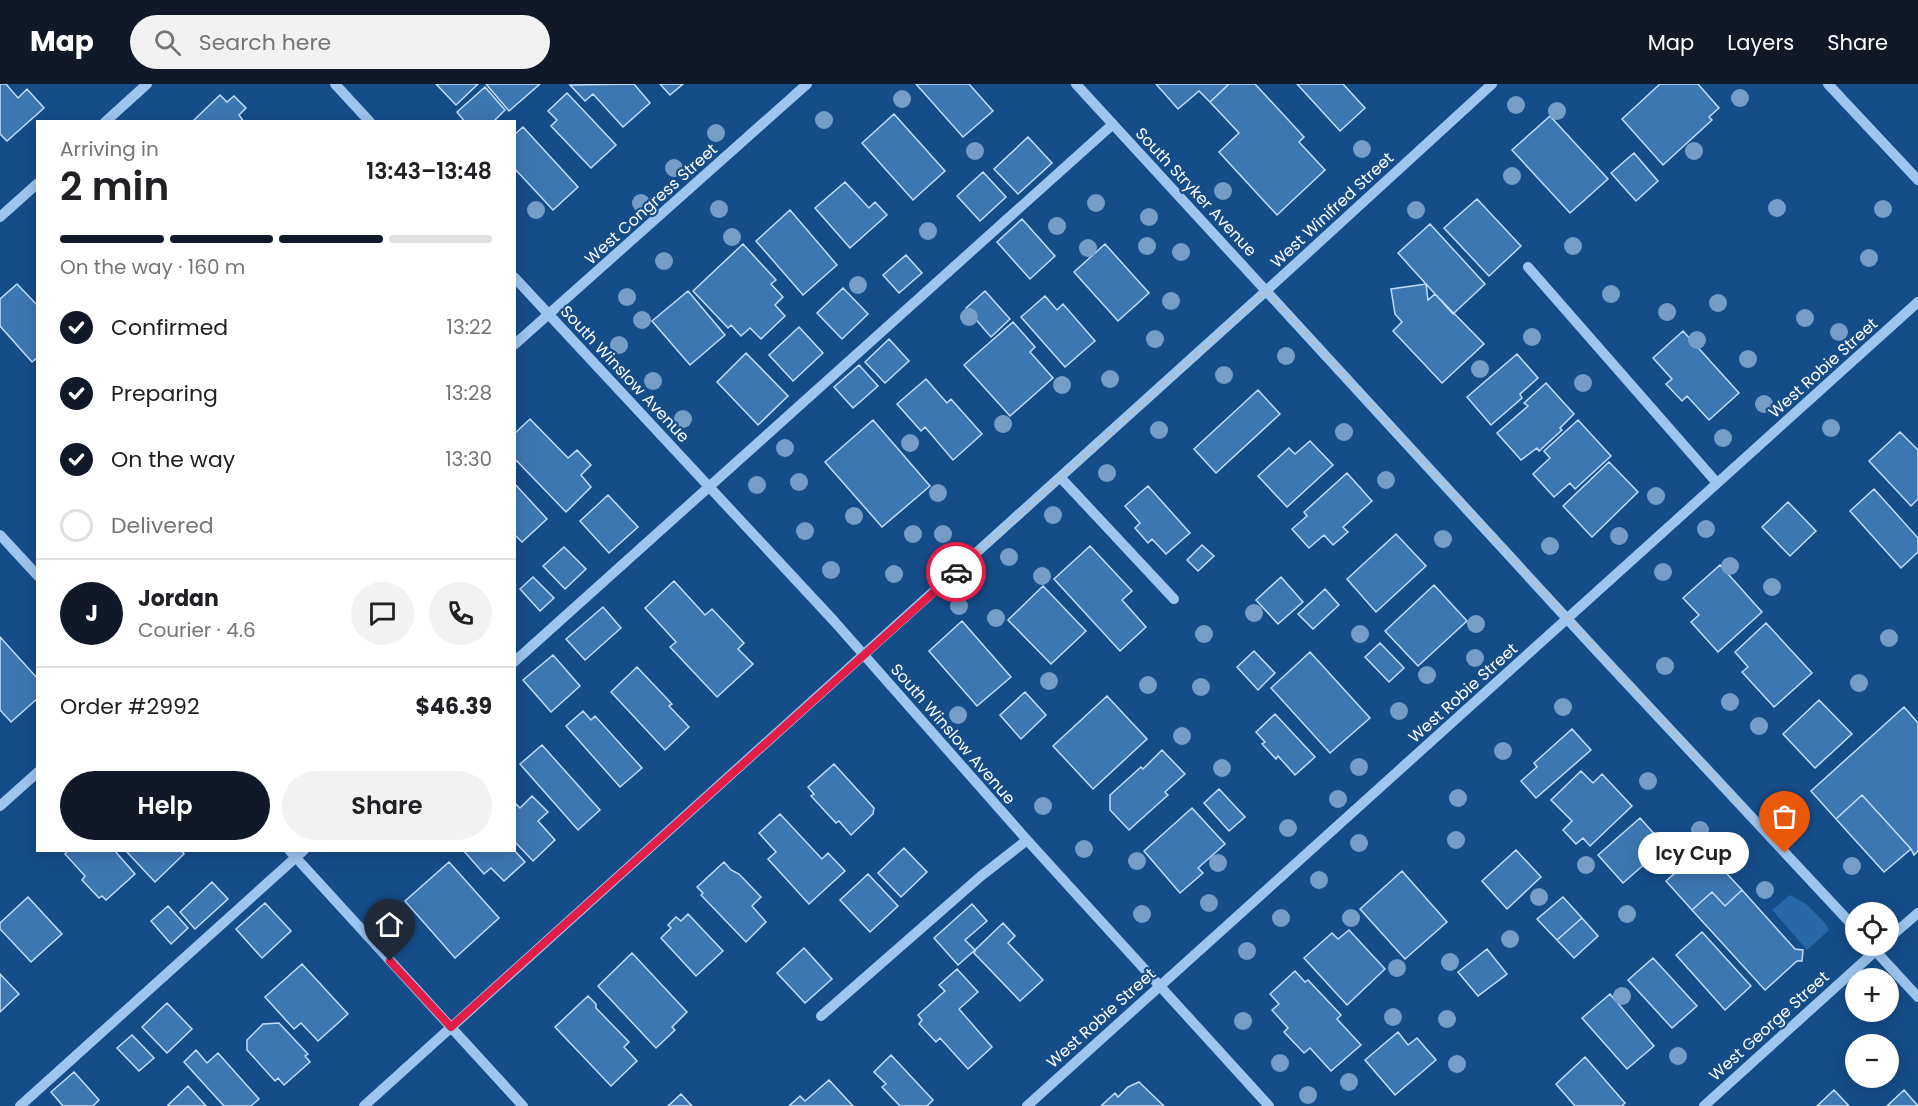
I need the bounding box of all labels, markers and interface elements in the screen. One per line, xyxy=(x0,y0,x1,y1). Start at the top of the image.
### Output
search box xyxy=(130,15,550,69)
text: Map xyxy=(30,22,94,61)
icon: search xyxy=(151,26,184,59)
text: Search here xyxy=(199,27,331,58)
text: Map xyxy=(1648,28,1694,57)
text: Layers xyxy=(1727,28,1794,57)
text: Share xyxy=(1827,28,1888,57)
street label: South Stryker Avenue xyxy=(1130,122,1262,262)
text: Arriving in xyxy=(60,135,159,163)
street label: West Congress Street xyxy=(580,138,722,270)
street label: West Winifred Street xyxy=(1265,147,1399,273)
text: 13:43–13:48 xyxy=(366,156,492,187)
text: 2 min xyxy=(60,159,169,214)
text: On the way · 160 m xyxy=(60,253,245,281)
street label: South Winslow Avenue xyxy=(555,300,695,448)
icon: check xyxy=(60,311,93,344)
text: Confirmed xyxy=(111,312,228,343)
text: 13:22 xyxy=(447,313,492,341)
street label: West Robie Street xyxy=(1763,313,1883,423)
icon: check xyxy=(60,377,93,410)
text: Preparing xyxy=(111,378,218,409)
text: 13:28 xyxy=(445,379,492,407)
icon: check xyxy=(60,443,93,476)
text: On the way xyxy=(111,444,235,475)
text: 13:30 xyxy=(445,445,492,473)
text: Delivered xyxy=(111,510,214,541)
courier xyxy=(926,542,986,602)
icon: car xyxy=(940,556,973,589)
button: chat xyxy=(351,582,414,645)
button: phone xyxy=(429,582,492,645)
text: Jordan xyxy=(138,583,219,614)
text: J xyxy=(85,598,98,629)
text: Courier · 4.6 xyxy=(138,616,256,644)
street label: West Robie Street xyxy=(1403,638,1523,748)
street label: South Winslow Avenue xyxy=(885,659,1021,810)
text: Order #2992 xyxy=(60,691,200,722)
text: $46.39 xyxy=(416,691,492,722)
button: Help xyxy=(60,771,270,840)
button: Share xyxy=(282,771,492,840)
pin xyxy=(1759,791,1810,853)
icon: bag xyxy=(1768,800,1801,833)
callout: Icy Cup xyxy=(1638,832,1749,874)
text: Icy Cup xyxy=(1655,839,1732,867)
pin xyxy=(364,899,415,961)
map controls xyxy=(1845,902,1899,1088)
button: locate xyxy=(1845,902,1899,956)
icon: home xyxy=(373,908,406,941)
street label: West Robie Street xyxy=(1041,963,1161,1073)
street label: West George Street xyxy=(1704,966,1834,1086)
button: + xyxy=(1845,968,1899,1022)
button: − xyxy=(1845,1034,1899,1088)

